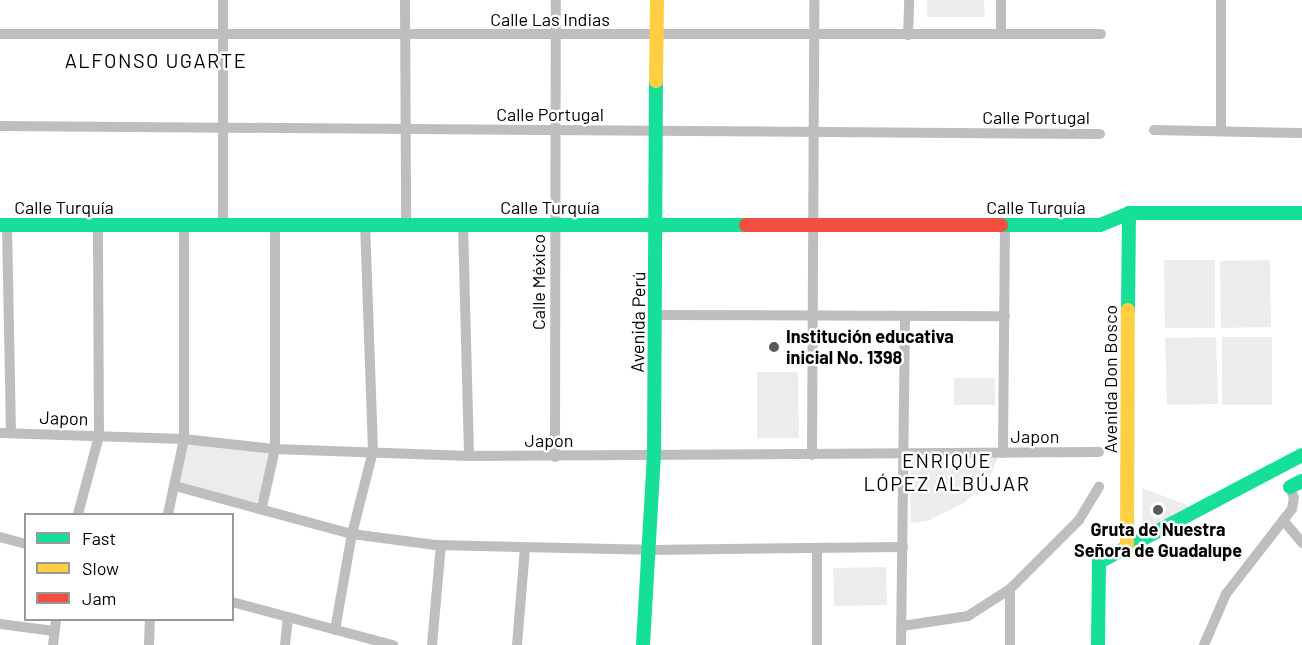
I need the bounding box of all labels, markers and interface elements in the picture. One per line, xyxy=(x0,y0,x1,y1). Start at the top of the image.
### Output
street label: Calle Las Indias xyxy=(490,8,610,30)
district label: ALFONSO UGARTE xyxy=(65,48,247,72)
street label: Calle Portugal xyxy=(496,103,604,125)
street label: Calle Portugal xyxy=(982,106,1090,128)
street label: Calle Turquía xyxy=(14,196,114,218)
street label: Calle Turquía xyxy=(500,196,600,218)
street label: Calle Turquía xyxy=(986,196,1086,218)
street label: Calle México xyxy=(527,234,549,330)
street label: Avenida Perú xyxy=(626,271,650,373)
street label: Avenida Don Bosco xyxy=(1099,305,1121,453)
place label: Institución educativa inicial No. 1398 xyxy=(786,326,954,368)
marker: Institución educativa inicial No. 1398 xyxy=(767,340,781,354)
street label: Japon xyxy=(39,406,89,430)
street label: Japon xyxy=(1011,425,1059,447)
street label: Japon xyxy=(525,429,573,451)
district label: ENRIQUE LÓPEZ ALBÚJAR xyxy=(864,449,1030,496)
marker: Gruta de Nuestra Señora de Guadalupe xyxy=(1151,503,1165,517)
legend xyxy=(24,513,234,621)
place label: Gruta de Nuestra Señora de Guadalupe xyxy=(1074,519,1242,562)
text: Fast xyxy=(82,527,116,549)
text: Slow xyxy=(82,557,119,579)
text: Jam xyxy=(82,587,116,609)

